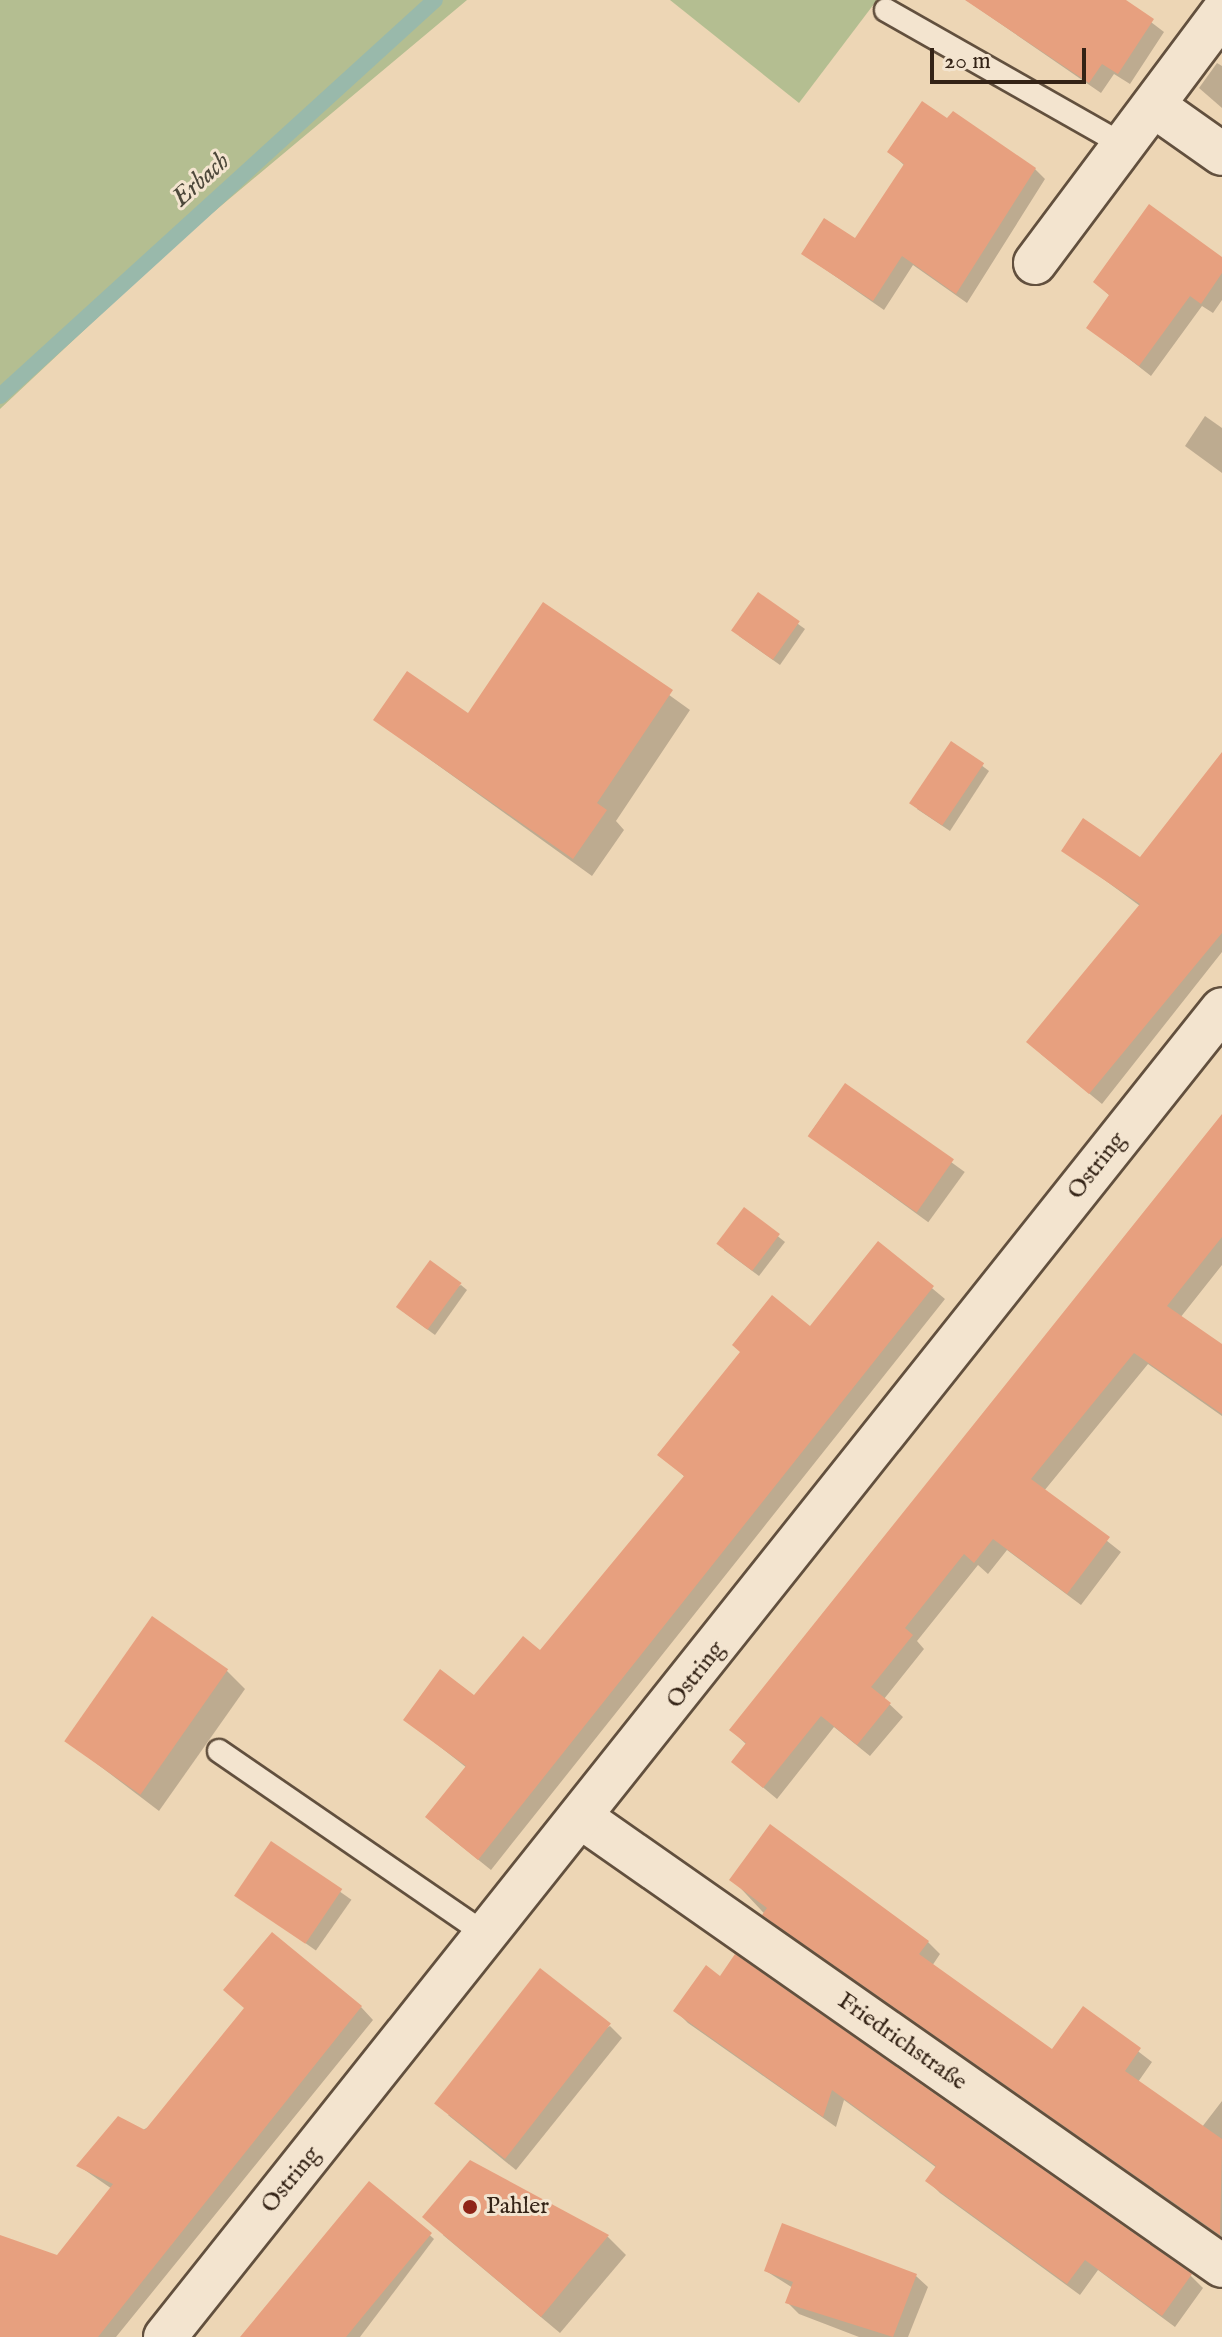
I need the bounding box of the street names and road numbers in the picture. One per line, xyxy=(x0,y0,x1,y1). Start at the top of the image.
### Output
street label: Ostring xyxy=(1062,1127,1132,1205)
street label: Ostring xyxy=(661,1636,731,1714)
street label: Friedrichstraße xyxy=(832,1987,972,2097)
street label: Ostring xyxy=(255,2141,327,2219)

